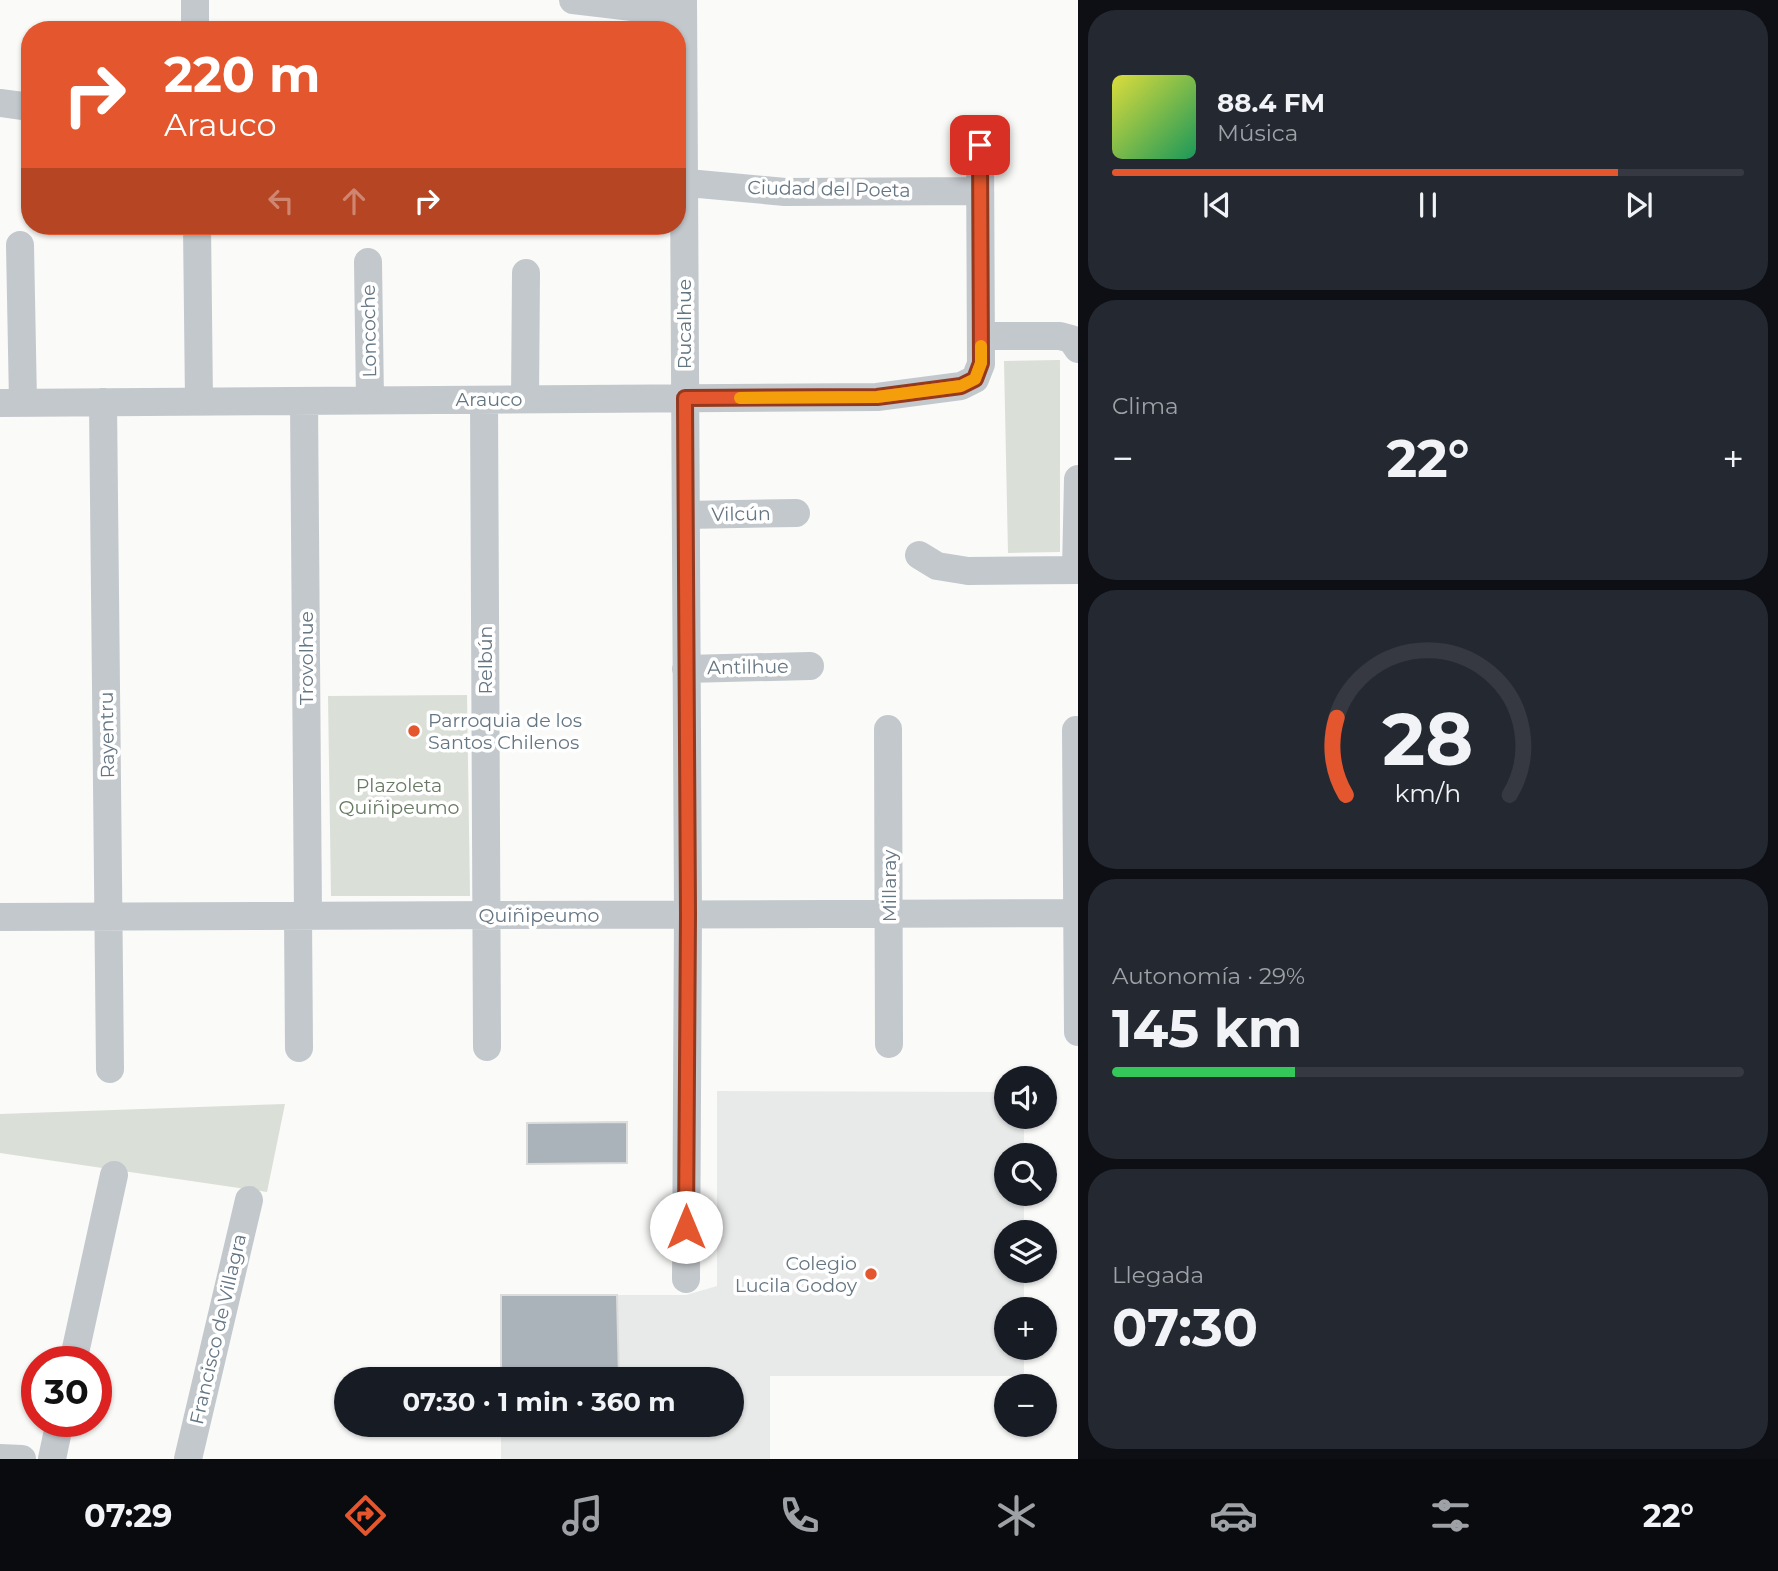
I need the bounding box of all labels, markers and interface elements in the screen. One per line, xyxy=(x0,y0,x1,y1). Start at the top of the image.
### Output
text: 220 m xyxy=(164,45,320,104)
icon: right xyxy=(49,49,140,140)
text: 88.4 FM xyxy=(1217,87,1325,119)
text: Arauco xyxy=(164,105,277,144)
pin xyxy=(950,115,1010,175)
text: Música xyxy=(1217,119,1298,147)
icon: arrive xyxy=(961,126,999,164)
street label: Ciudad del Poeta xyxy=(747,176,911,202)
icon: left xyxy=(262,182,300,220)
icon: ahead xyxy=(335,182,373,220)
icon: right xyxy=(408,182,446,220)
icon: previous xyxy=(1198,186,1236,224)
icon: pause xyxy=(1409,186,1447,224)
icon: next xyxy=(1620,186,1658,224)
street label: Rucalhue xyxy=(673,279,696,369)
street label: Loncoche xyxy=(357,284,381,378)
street label: Arauco xyxy=(456,388,523,411)
text: Clima xyxy=(1112,392,1179,420)
text: 22° xyxy=(1386,427,1470,490)
text: − xyxy=(1112,435,1134,482)
text: + xyxy=(1722,435,1744,482)
street label: Vilcún xyxy=(711,502,771,526)
street label: Trovolhue xyxy=(295,611,318,705)
street label: Relbún xyxy=(474,626,497,694)
street label: Antilhue xyxy=(707,655,789,679)
street label: Rayentru xyxy=(95,691,119,779)
text: 28 xyxy=(1383,696,1474,784)
place label: Parroquia de los Santos Chilenos xyxy=(428,709,582,754)
marker: Parroquia de los Santos Chilenos xyxy=(406,723,422,739)
park label: Plazoleta Quiñipeumo xyxy=(339,774,460,819)
text: km/h xyxy=(1395,778,1461,808)
street label: Millaray xyxy=(878,849,901,922)
street label: Quiñipeumo xyxy=(479,904,600,927)
text: Autonomía · 29% xyxy=(1112,962,1305,990)
text: 145 km xyxy=(1112,997,1302,1060)
map controls xyxy=(994,1066,1057,1437)
button: sound xyxy=(994,1066,1057,1129)
button: search xyxy=(994,1143,1057,1206)
position arrow xyxy=(649,1190,723,1264)
button: layers xyxy=(994,1220,1057,1283)
street label: Francisco de Villagra xyxy=(185,1231,251,1427)
place label: Colegio Lucila Godoy xyxy=(735,1252,858,1297)
text: Llegada xyxy=(1112,1261,1204,1289)
marker: Colegio Lucila Godoy xyxy=(863,1266,879,1282)
text: 07:30 xyxy=(1112,1296,1258,1359)
button: + xyxy=(994,1297,1057,1360)
speed limit sign: 30 xyxy=(21,1346,112,1437)
button: − xyxy=(994,1374,1057,1437)
text: 07:30 · 1 min · 360 m xyxy=(402,1386,676,1418)
icon: directions xyxy=(341,1491,390,1540)
icon: music xyxy=(558,1491,607,1540)
icon: phone xyxy=(775,1491,824,1540)
icon: climate xyxy=(992,1491,1041,1540)
icon: car xyxy=(1209,1491,1258,1540)
icon: filters xyxy=(1426,1491,1475,1540)
text: 07:29 xyxy=(84,1496,172,1535)
text: 22° xyxy=(1643,1496,1694,1535)

